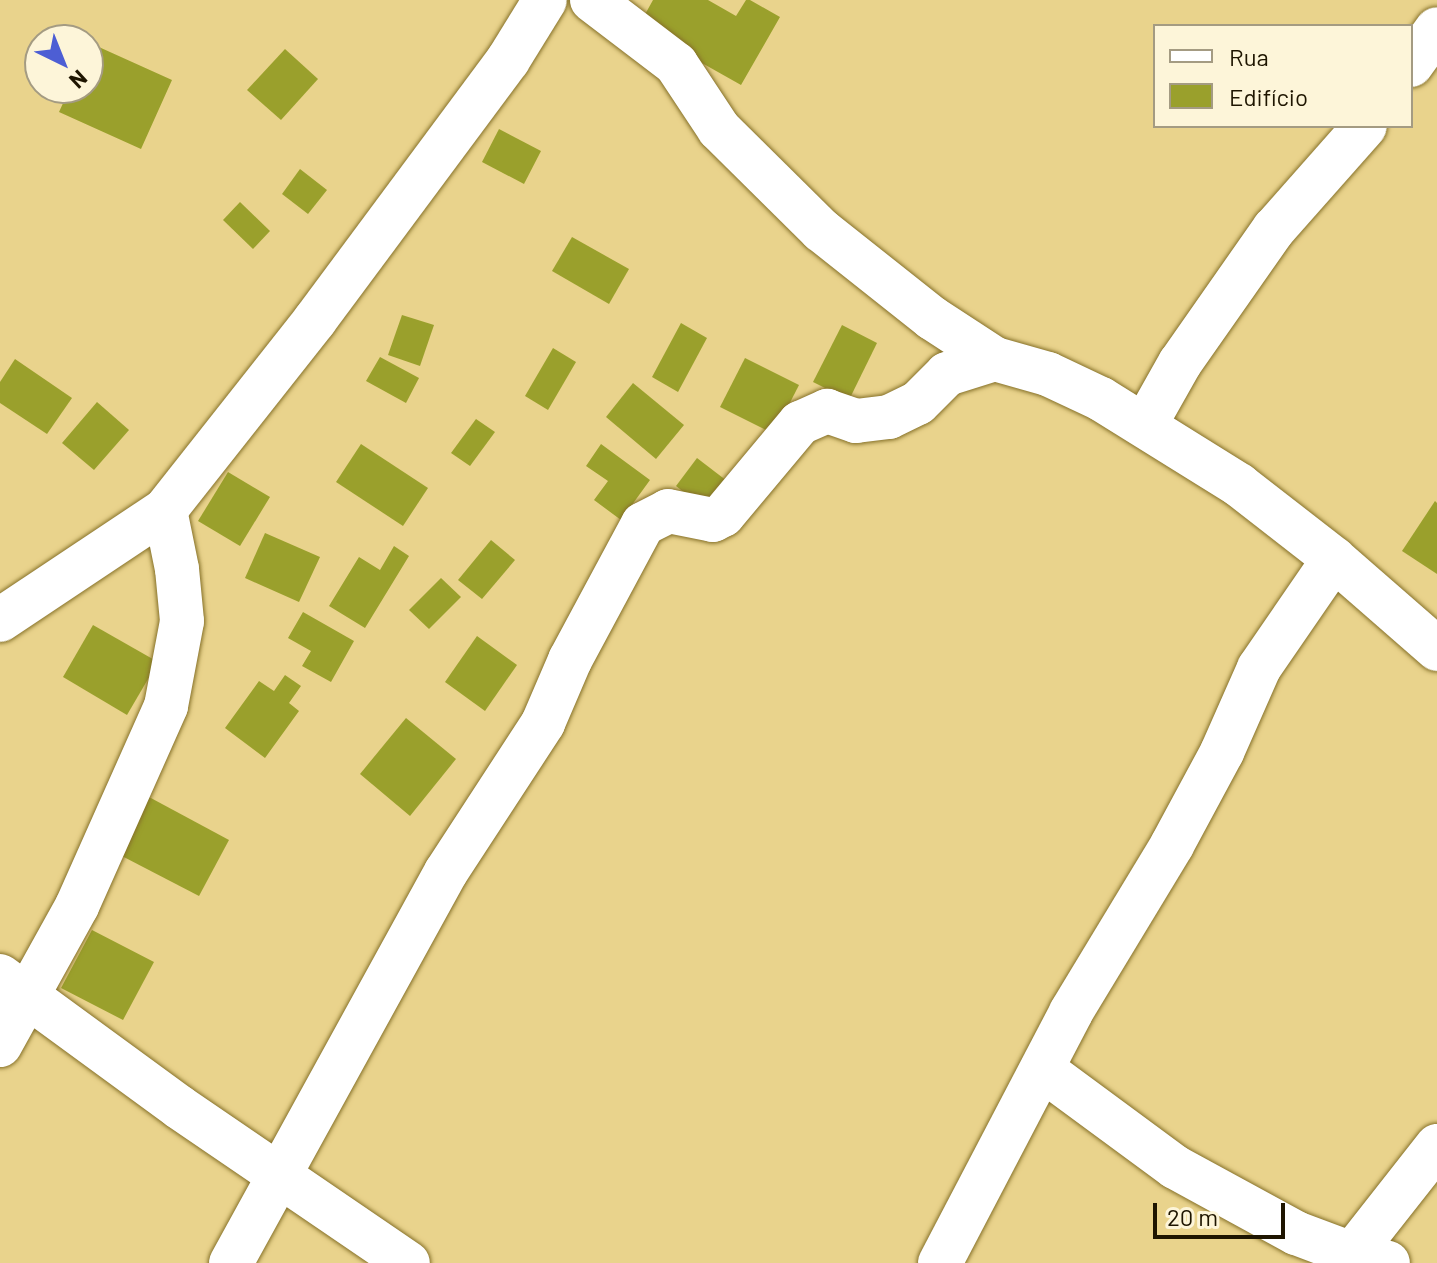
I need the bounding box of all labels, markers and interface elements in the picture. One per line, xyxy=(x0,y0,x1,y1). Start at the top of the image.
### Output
north arrow xyxy=(24,24,104,104)
legend xyxy=(1153,24,1413,128)
text: Rua xyxy=(1229,42,1269,71)
text: N xyxy=(65,66,93,95)
text: Edifício xyxy=(1229,82,1308,111)
scale bar xyxy=(1157,1187,1289,1237)
text: 20 m xyxy=(1167,1202,1218,1231)

